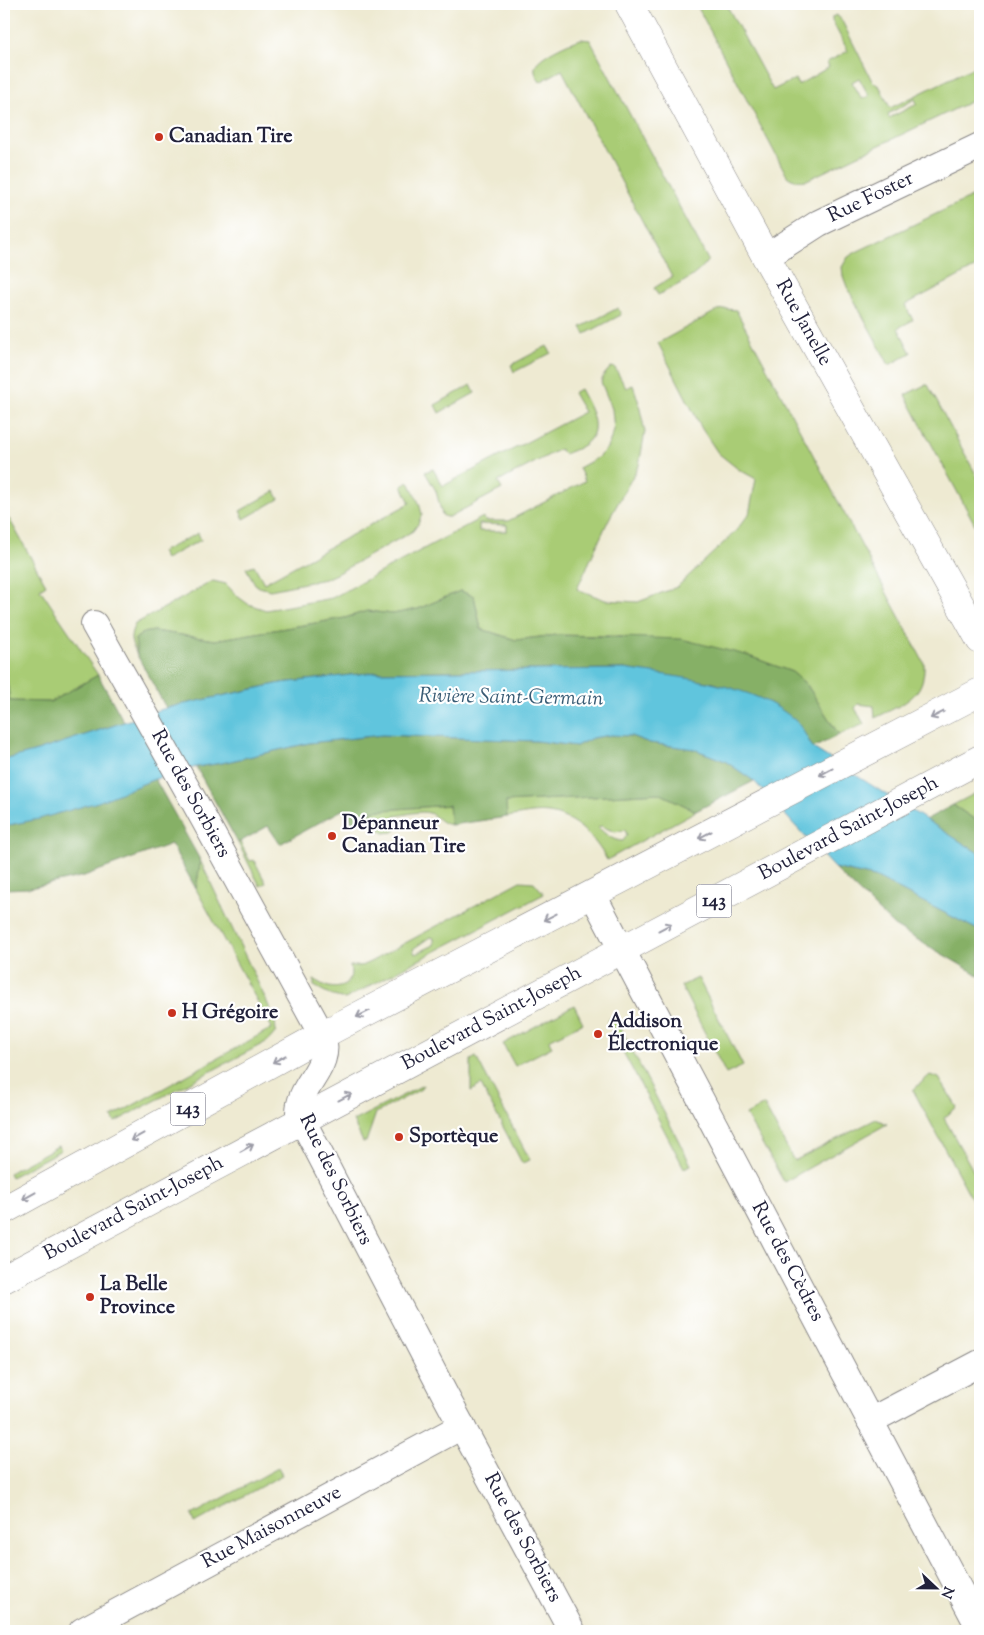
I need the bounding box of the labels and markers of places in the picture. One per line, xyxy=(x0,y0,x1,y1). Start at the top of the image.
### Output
place label: Canadian Tire xyxy=(169,123,293,152)
marker: Canadian Tire xyxy=(153,131,165,143)
place label: Dépanneur Canadian Tire xyxy=(342,810,466,862)
marker: Dépanneur Canadian Tire xyxy=(326,830,338,842)
place label: H Grégoire xyxy=(182,999,278,1028)
marker: H Grégoire xyxy=(166,1007,178,1019)
place label: Addison Électronique xyxy=(608,1008,718,1060)
marker: Addison Électronique xyxy=(592,1028,604,1040)
place label: Sportèque xyxy=(409,1123,498,1152)
marker: Sportèque xyxy=(393,1131,405,1143)
place label: La Belle Province xyxy=(100,1271,175,1323)
marker: La Belle Province xyxy=(84,1291,96,1303)

